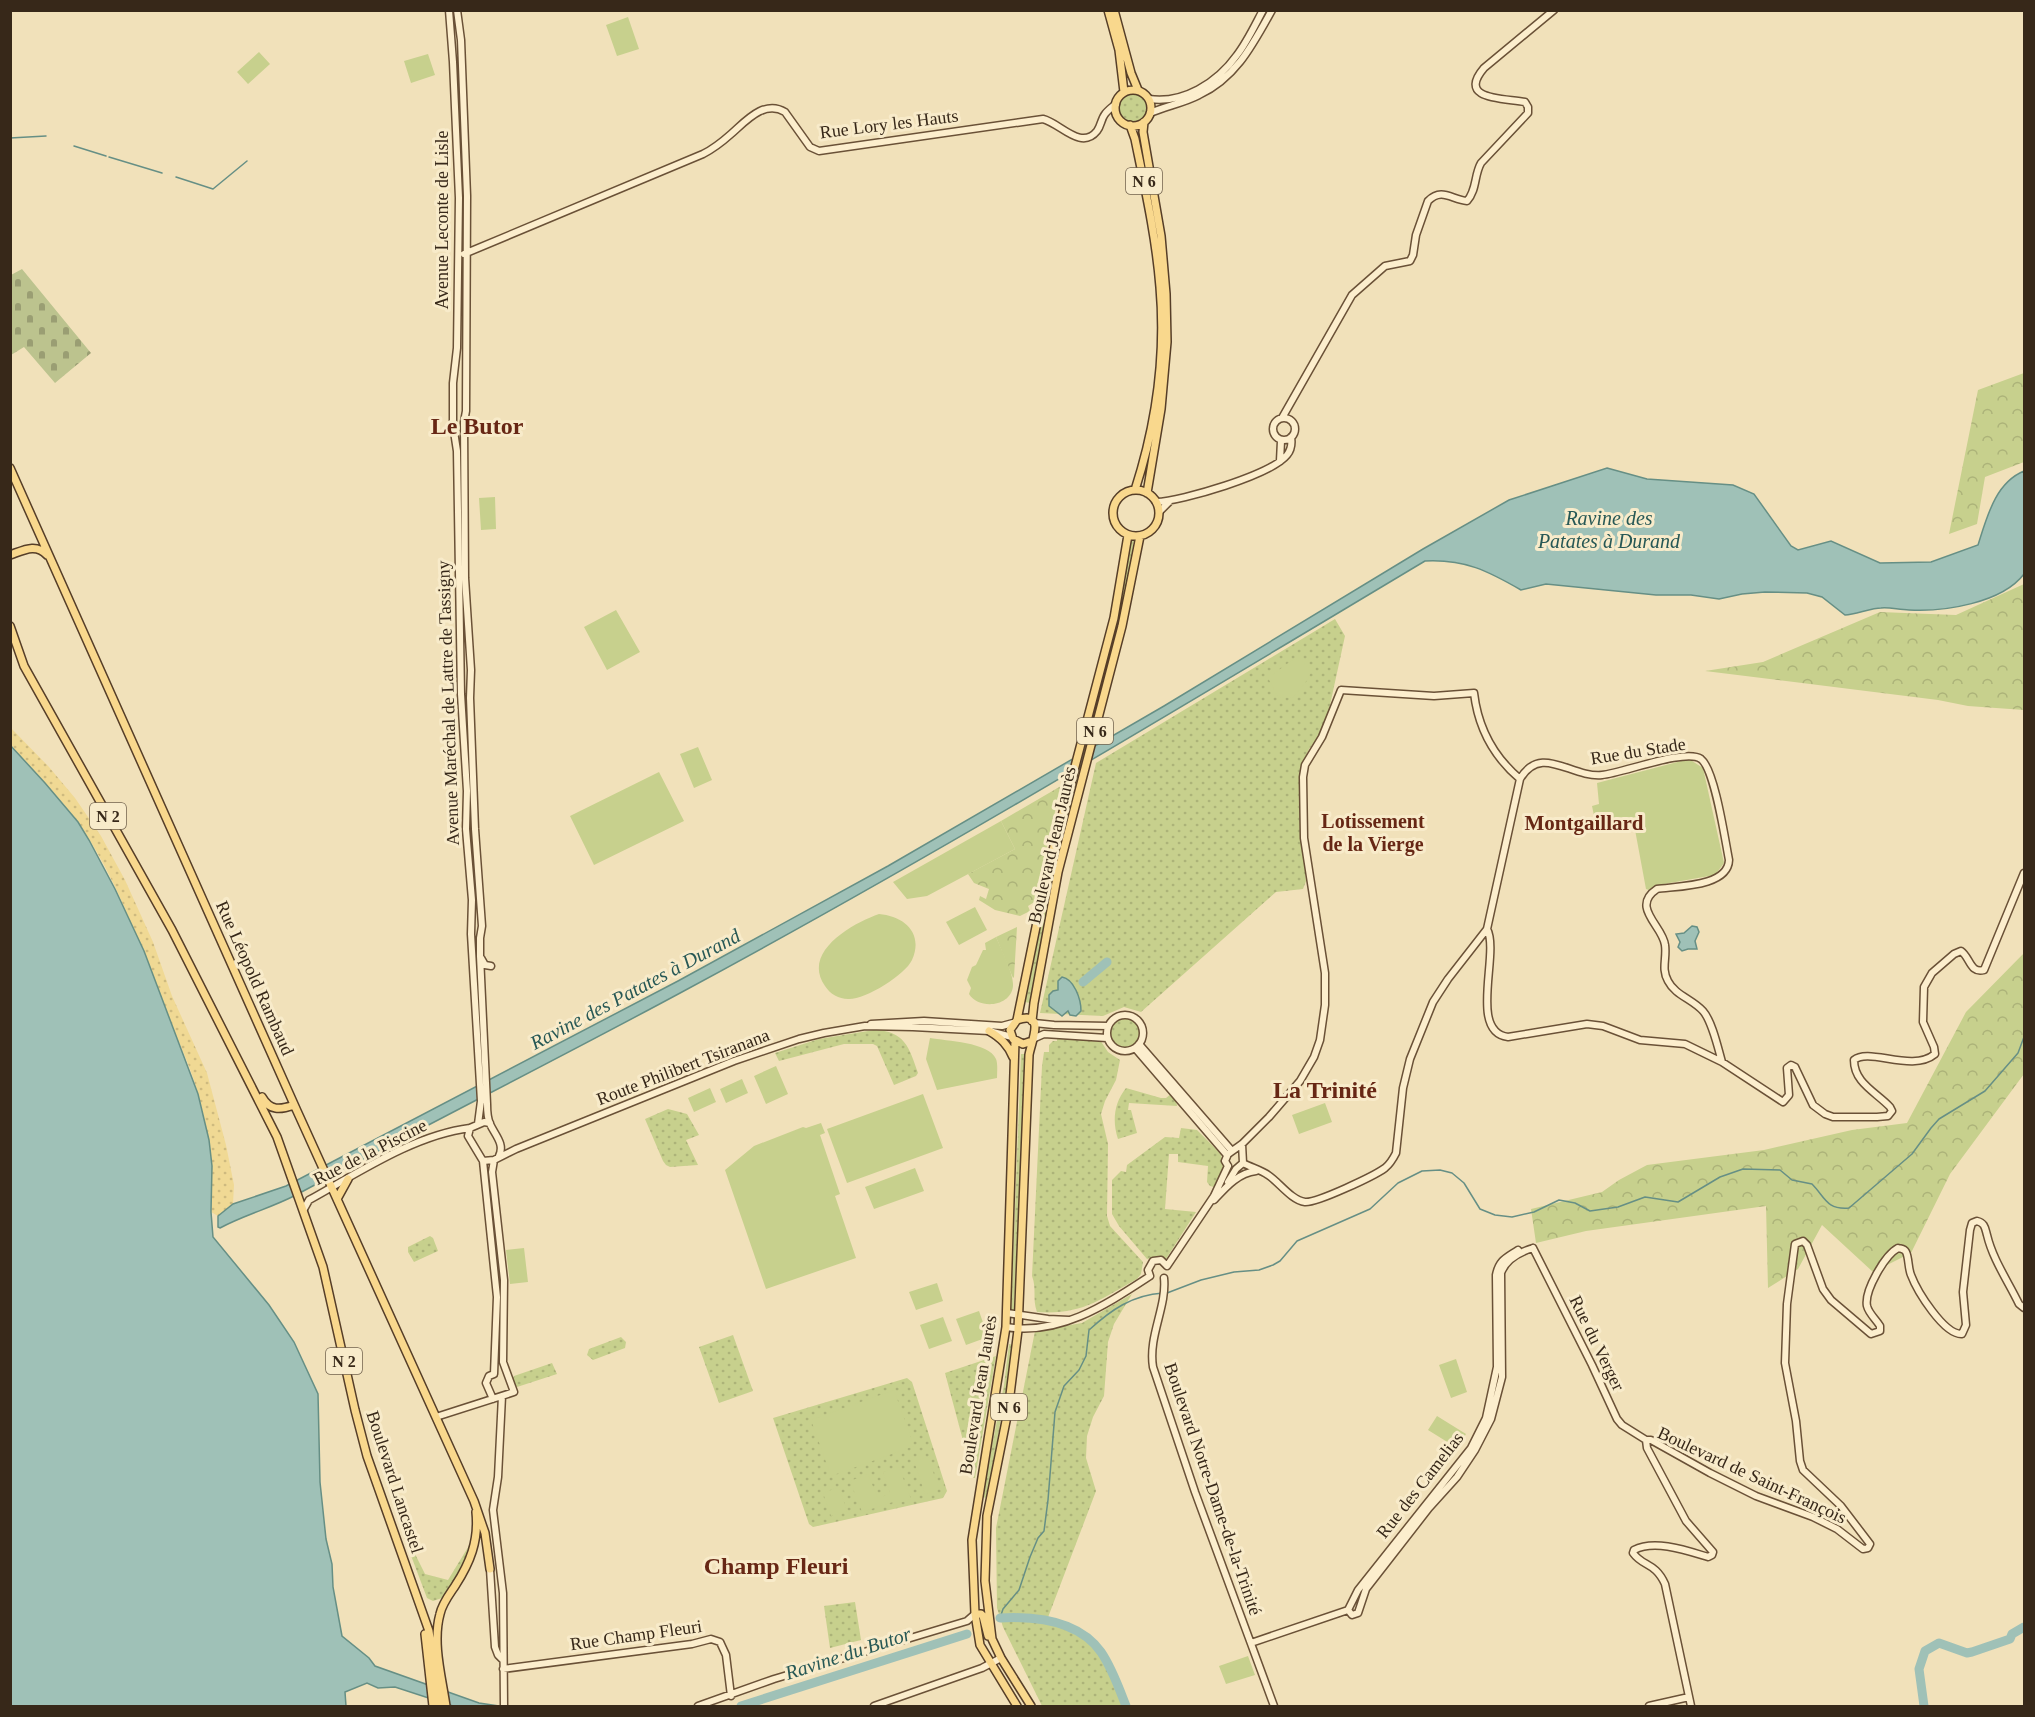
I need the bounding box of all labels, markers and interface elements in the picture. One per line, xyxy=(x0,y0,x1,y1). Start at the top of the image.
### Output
street label: Rue Lory les Hauts xyxy=(819,106,959,142)
street label: Avenue Leconte de Lisle xyxy=(432,130,452,310)
road number: N 6 xyxy=(1126,168,1162,194)
district label: Le Butor xyxy=(431,413,524,439)
water label: Ravine des Patates à Durand xyxy=(1537,507,1681,552)
street label: Avenue Maréchal de Lattre de Tassigny xyxy=(433,560,463,846)
road number: N 6 xyxy=(1077,718,1113,744)
street label: Rue du Stade xyxy=(1589,734,1687,768)
street label: Boulevard Jean Jaurès xyxy=(1024,764,1080,926)
road number: N 2 xyxy=(90,803,126,829)
district label: Lotissement de la Vierge xyxy=(1321,810,1425,856)
district label: Montgaillard xyxy=(1525,811,1644,835)
street label: Rue Léopold Rambaud xyxy=(212,898,298,1058)
water label: Ravine des Patates à Durand xyxy=(525,924,745,1054)
street label: Route Philibert Tsiranana xyxy=(594,1025,772,1109)
district label: La Trinité xyxy=(1273,1077,1377,1103)
street label: Rue de la Piscine xyxy=(310,1115,430,1189)
street label: Rue du Verger xyxy=(1565,1292,1629,1394)
street label: Boulevard Jean Jaurès xyxy=(956,1314,1000,1476)
road number: N 2 xyxy=(326,1348,362,1374)
street label: Boulevard Notre-Dame-de-la-Trinité xyxy=(1160,1360,1266,1618)
road number: N 6 xyxy=(991,1394,1027,1420)
street label: Boulevard Lancastel xyxy=(363,1408,427,1556)
street label: Boulevard de Saint-François xyxy=(1654,1422,1850,1528)
street label: Rue des Camelias xyxy=(1372,1428,1468,1542)
district label: Champ Fleuri xyxy=(704,1553,849,1579)
street label: Rue Champ Fleuri xyxy=(569,1616,703,1654)
water label: Ravine du Butor xyxy=(781,1622,914,1684)

